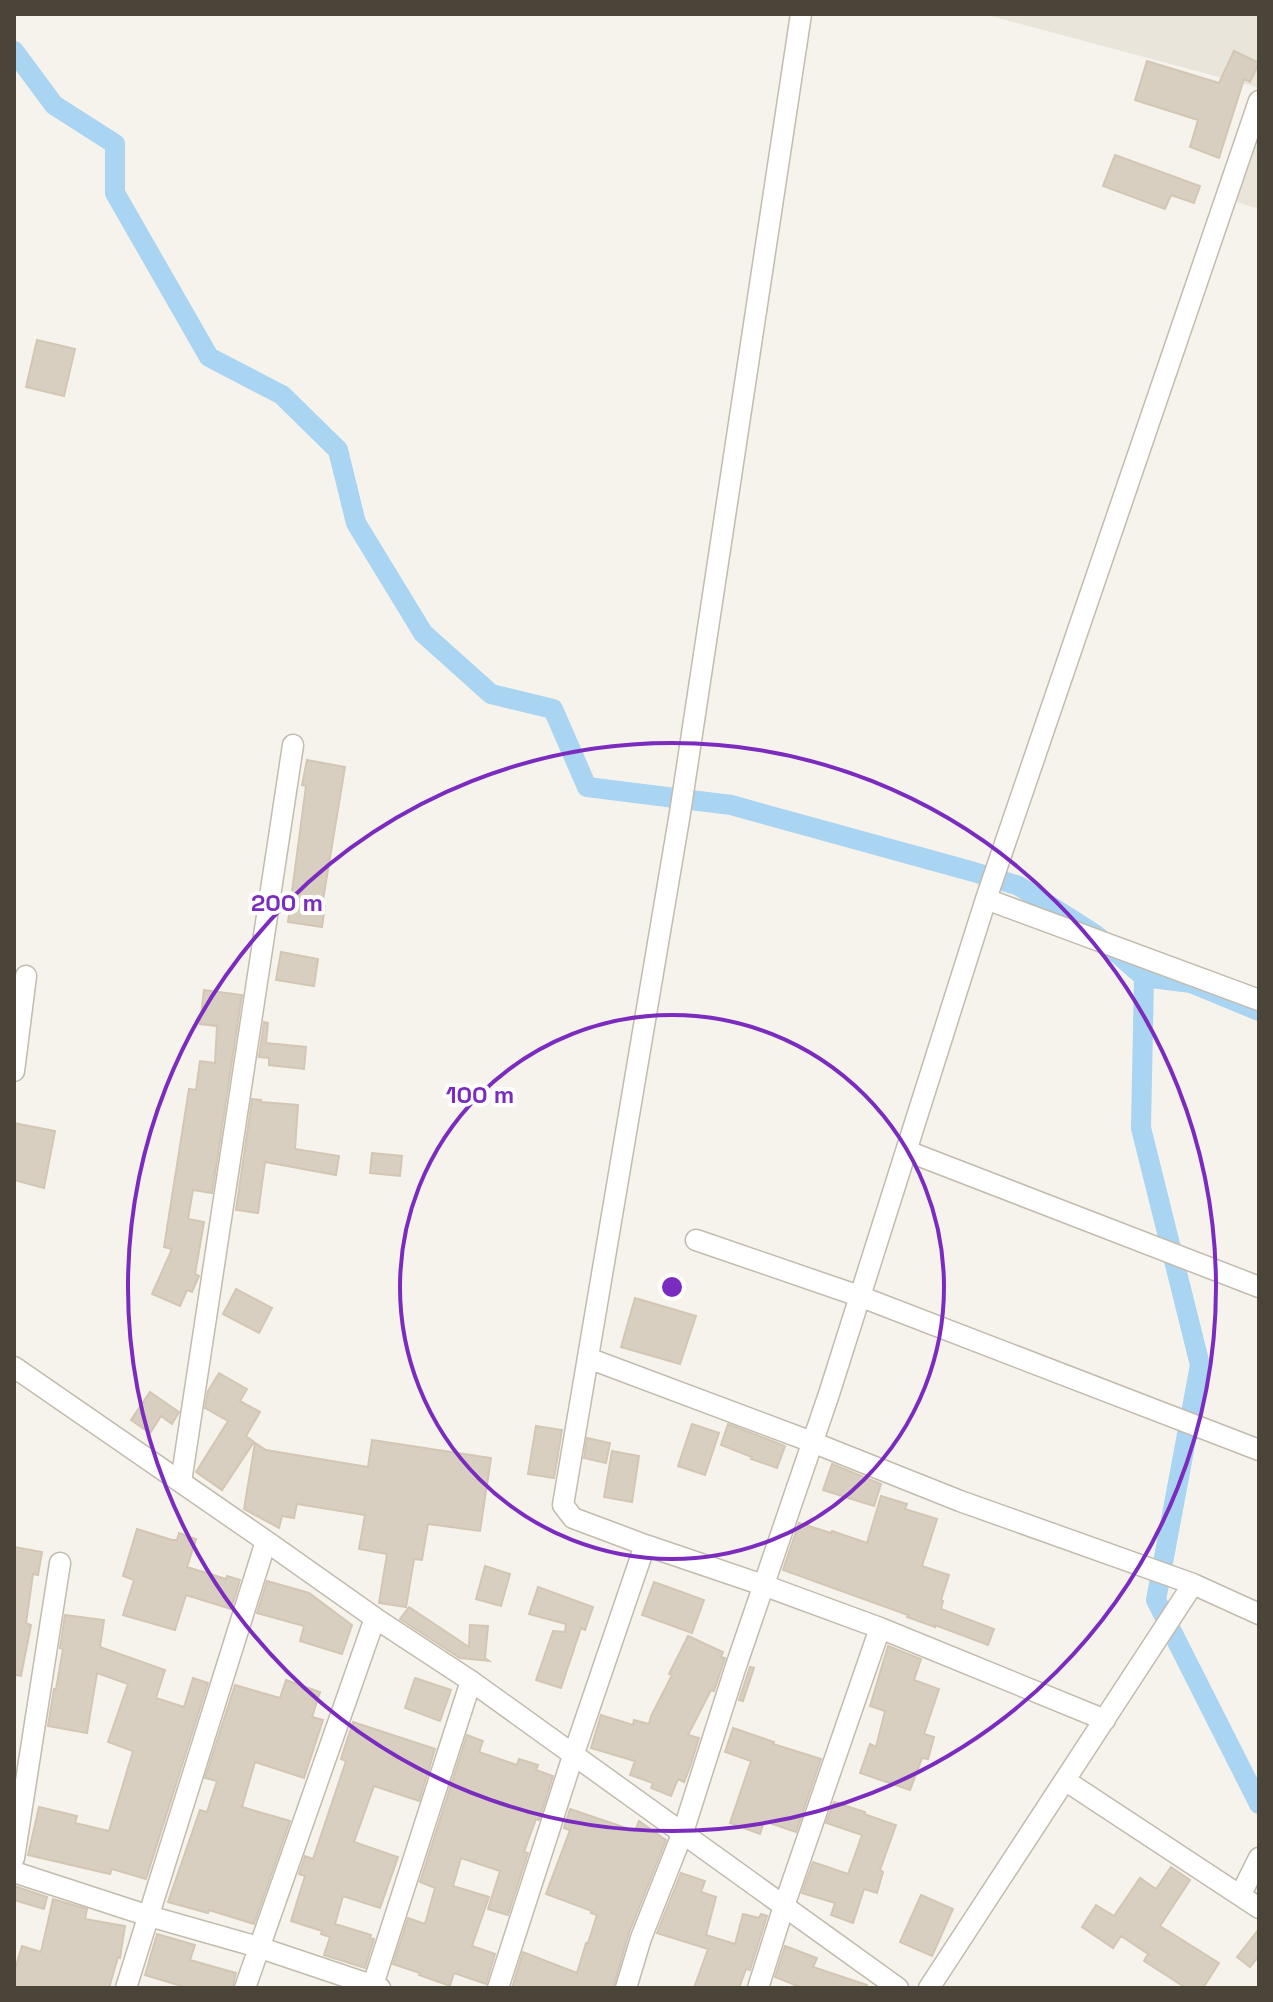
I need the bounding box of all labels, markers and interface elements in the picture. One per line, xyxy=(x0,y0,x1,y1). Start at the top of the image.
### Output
text: 200 m xyxy=(251,887,323,918)
text: 100 m xyxy=(446,1079,514,1110)
centre of rings xyxy=(658,1273,686,1301)

